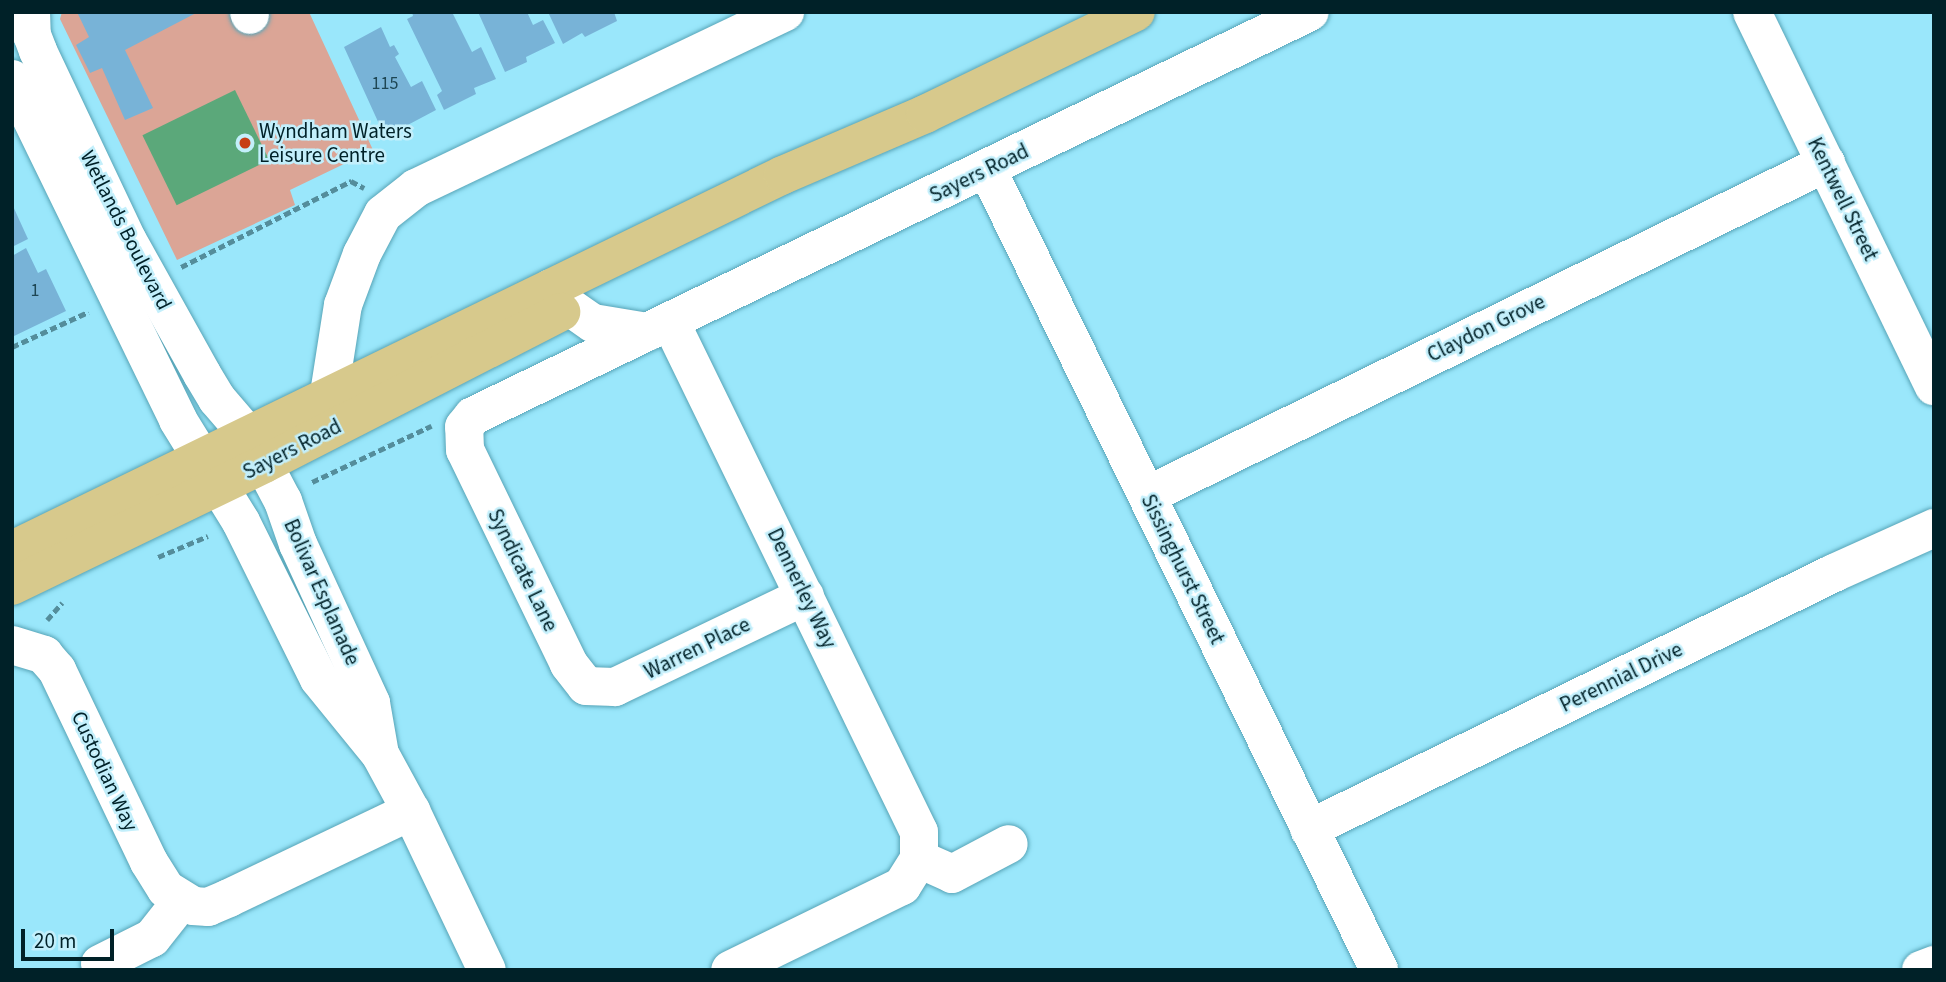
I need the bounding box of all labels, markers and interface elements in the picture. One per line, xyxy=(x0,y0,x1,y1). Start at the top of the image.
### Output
house number: 115 xyxy=(372,73,398,95)
place label: Wyndham Waters Leisure Centre xyxy=(259,118,412,168)
street label: Kentwell Street xyxy=(1802,133,1884,265)
marker: Wyndham Waters Leisure Centre xyxy=(237,135,253,151)
street label: Sayers Road xyxy=(925,138,1033,208)
street label: Wetlands Boulevard xyxy=(75,146,177,314)
house number: 1 xyxy=(31,280,39,302)
street label: Claydon Grove xyxy=(1423,289,1549,367)
street label: Sayers Road xyxy=(239,413,345,485)
street label: Sissinghurst Street xyxy=(1136,490,1230,648)
street label: Syndicate Lane xyxy=(482,505,564,635)
street label: Bolivar Esplanade xyxy=(278,515,366,669)
street label: Dennerley Way xyxy=(762,524,842,652)
street label: Warren Place xyxy=(640,612,754,684)
street label: Perennial Drive xyxy=(1556,637,1686,717)
street label: Custodian Way xyxy=(66,707,144,835)
scale bar xyxy=(24,916,117,960)
text: 20 m xyxy=(34,926,76,956)

